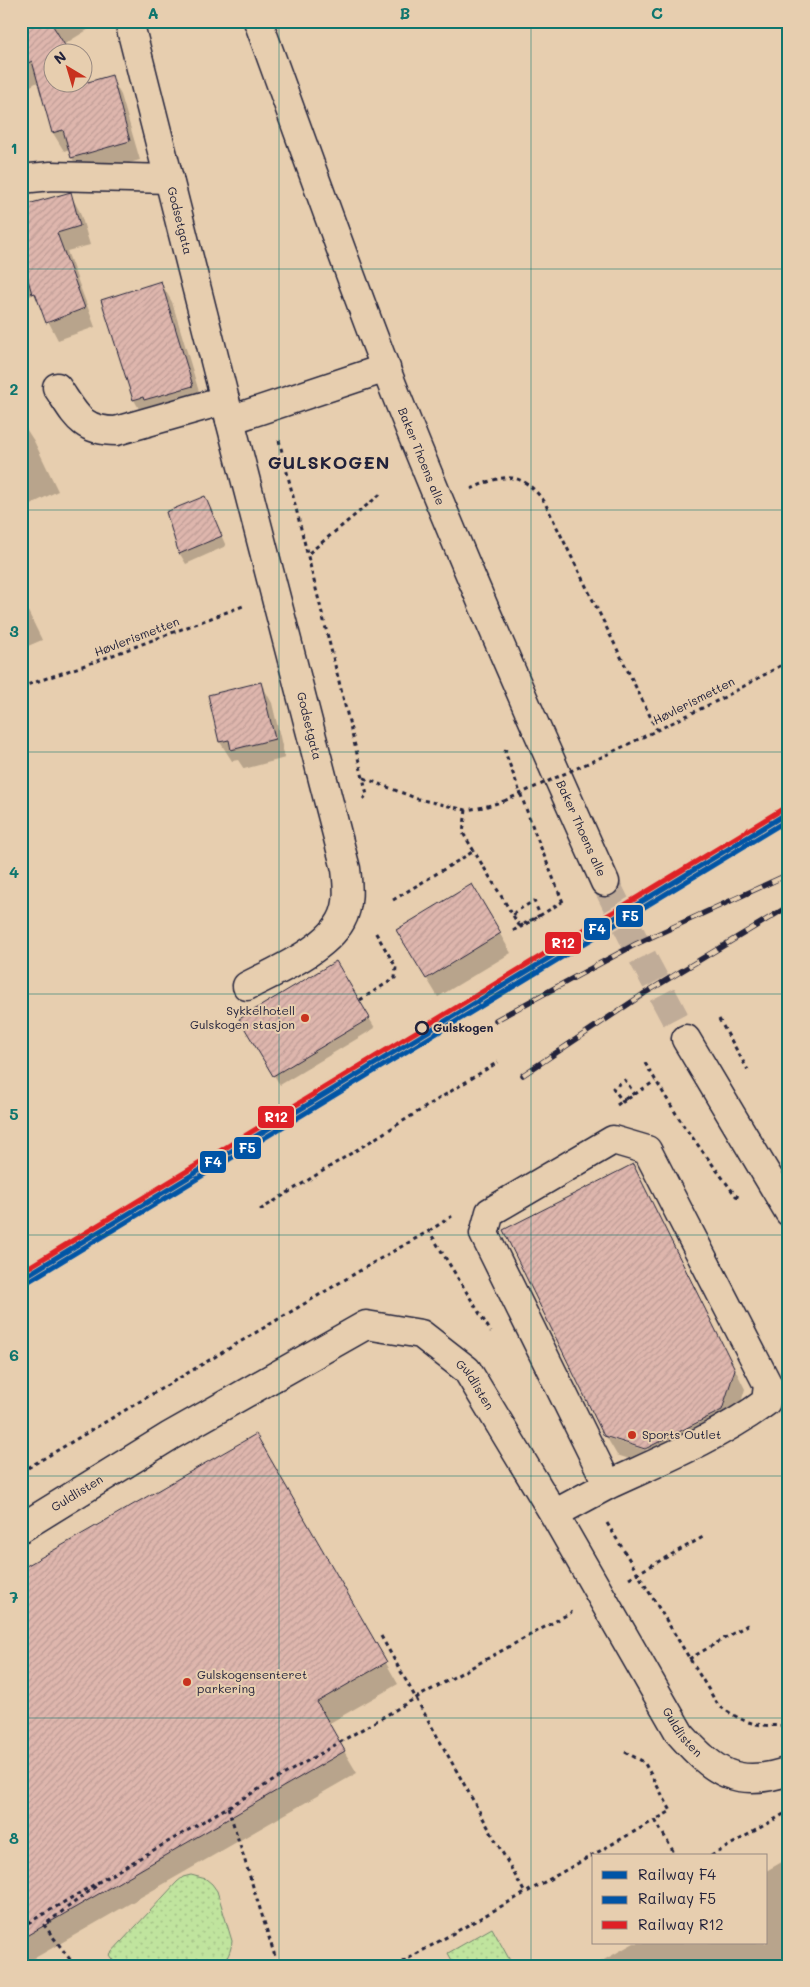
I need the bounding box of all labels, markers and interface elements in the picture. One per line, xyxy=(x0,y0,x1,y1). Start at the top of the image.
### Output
text: A xyxy=(147,2,159,23)
text: B xyxy=(400,2,410,23)
text: C xyxy=(651,2,663,23)
north arrow xyxy=(42,42,92,92)
text: N xyxy=(50,47,70,68)
text: 1 xyxy=(10,137,18,158)
street label: Godsetgata xyxy=(164,185,197,256)
text: 2 xyxy=(10,378,19,399)
street label: Baker Thoens alle xyxy=(395,405,449,507)
district label: GULSKOGEN xyxy=(268,450,390,474)
street label: Høvlerismetten xyxy=(92,613,181,660)
text: 3 xyxy=(9,620,19,641)
street label: Høvlerismetten xyxy=(650,673,737,728)
street label: Godsetgata xyxy=(294,690,326,761)
street label: Baker Thoens alle xyxy=(553,777,610,879)
text: 4 xyxy=(9,861,19,882)
line badge: F5 xyxy=(615,904,644,928)
text: F5 xyxy=(621,906,639,925)
line badge: F4 xyxy=(583,917,611,941)
text: F4 xyxy=(588,919,606,938)
line badge: R12 xyxy=(544,931,582,955)
text: R12 xyxy=(551,933,575,952)
place label: Sykkelhotell Gulskogen stasjon xyxy=(190,1002,295,1032)
marker: Sykkelhotell Gulskogen stasjon xyxy=(299,1012,311,1024)
place label: Gulskogen xyxy=(433,1019,493,1035)
marker: Gulskogen xyxy=(415,1021,429,1035)
text: 5 xyxy=(9,1103,19,1124)
line badge: R12 xyxy=(257,1105,295,1129)
text: R12 xyxy=(264,1107,288,1126)
line badge: F5 xyxy=(233,1136,262,1160)
text: F5 xyxy=(238,1138,256,1157)
line badge: F4 xyxy=(199,1150,227,1174)
text: F4 xyxy=(204,1152,222,1171)
text: 6 xyxy=(9,1344,19,1365)
street label: Guldlisten xyxy=(453,1355,498,1413)
place label: Sports Outlet xyxy=(642,1426,721,1442)
marker: Sports Outlet xyxy=(626,1429,638,1441)
street label: Guldlisten xyxy=(48,1470,106,1515)
text: 7 xyxy=(10,1586,19,1607)
place label: Gulskogensenteret parkering xyxy=(197,1666,307,1696)
marker: Gulskogensenteret parkering xyxy=(181,1676,193,1688)
street label: Guldlisten xyxy=(659,1704,706,1760)
text: 8 xyxy=(9,1827,19,1848)
legend xyxy=(592,1854,768,1944)
text: Railway F4 xyxy=(638,1864,716,1884)
text: Railway F5 xyxy=(638,1888,716,1908)
text: Railway R12 xyxy=(638,1914,724,1934)

